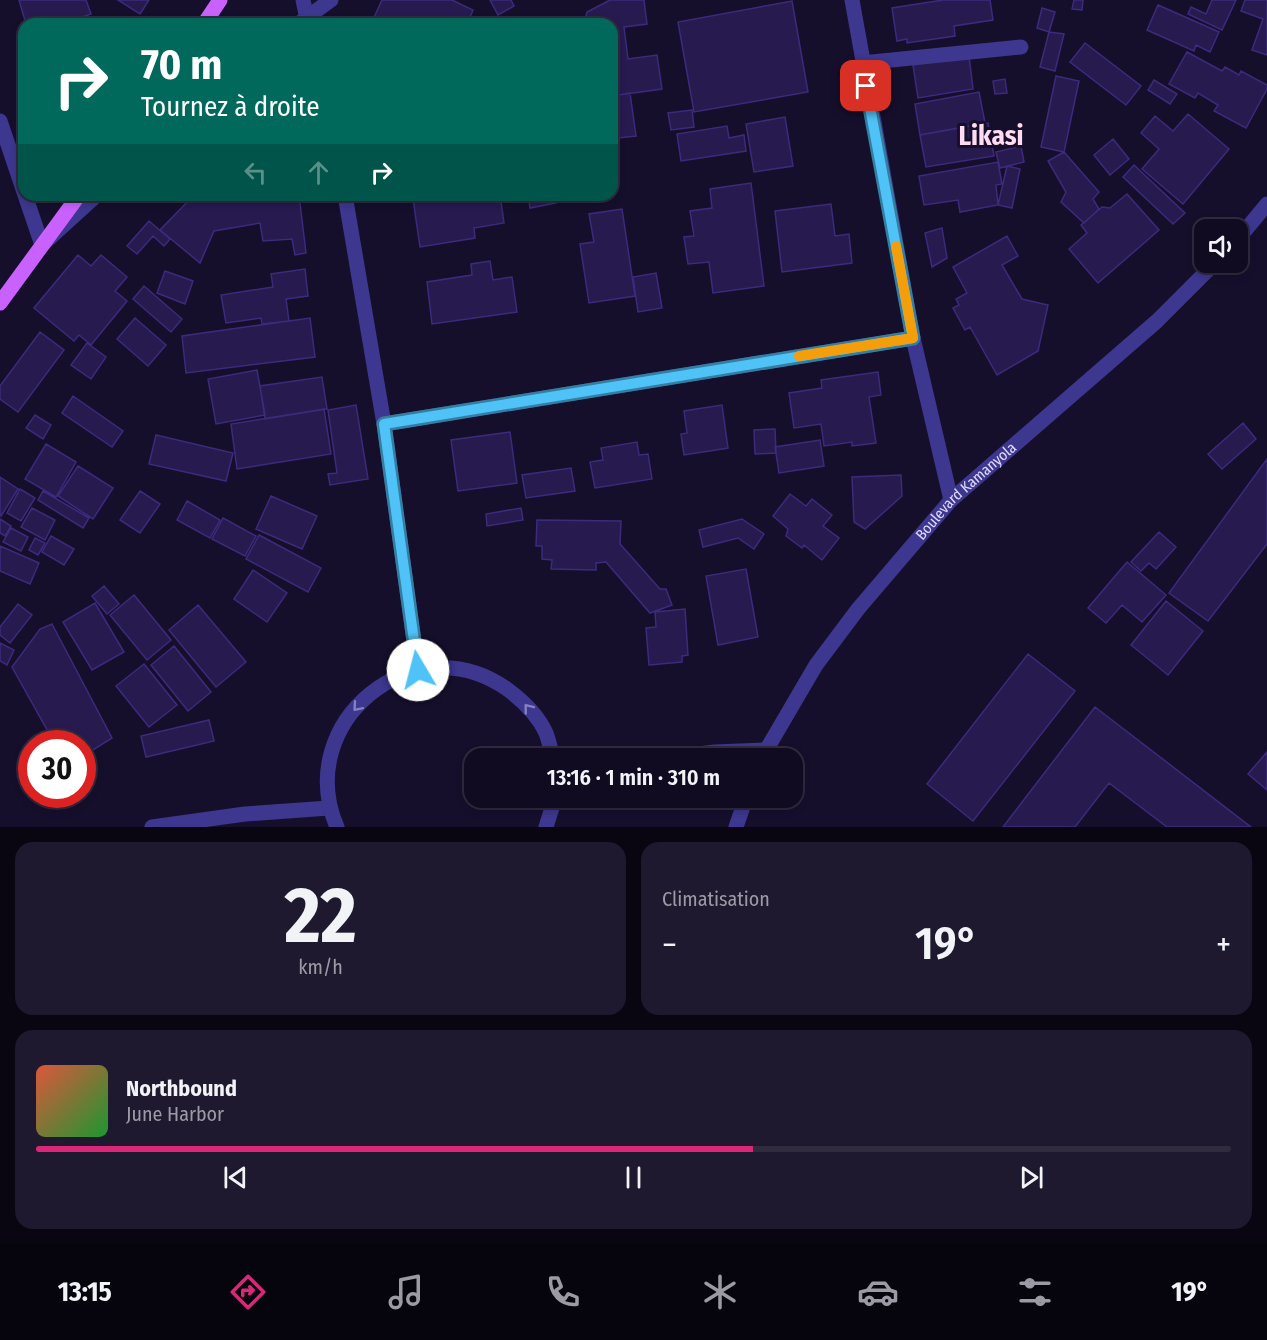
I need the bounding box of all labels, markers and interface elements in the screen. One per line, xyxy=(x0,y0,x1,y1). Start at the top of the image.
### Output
text: 70 m xyxy=(141,40,222,90)
icon: right xyxy=(42,42,120,120)
pin xyxy=(840,60,891,111)
icon: arrive xyxy=(849,69,882,102)
text: Tournez à droite xyxy=(141,91,320,123)
district label: Likasi xyxy=(959,120,1024,152)
icon: left xyxy=(239,156,272,189)
icon: ahead xyxy=(302,156,335,189)
icon: right xyxy=(365,156,398,189)
map controls xyxy=(1194,219,1248,273)
button: sound xyxy=(1194,219,1248,273)
street label: Boulevard Kamanyola xyxy=(912,439,1020,544)
position arrow xyxy=(386,638,450,702)
one-way arrow xyxy=(353,700,364,711)
one-way arrow xyxy=(524,703,535,714)
speed limit sign: 30 xyxy=(18,730,96,808)
text: 13:16 · 1 min · 310 m xyxy=(547,764,720,791)
text: 22 xyxy=(284,869,357,963)
text: Climatisation xyxy=(662,887,770,911)
text: 19° xyxy=(915,917,978,971)
text: − xyxy=(662,925,677,965)
text: + xyxy=(1216,925,1231,965)
text: km/h xyxy=(298,955,343,979)
text: Northbound xyxy=(126,1075,237,1102)
text: June Harbor xyxy=(126,1102,224,1126)
icon: previous xyxy=(219,1161,252,1194)
icon: pause xyxy=(617,1161,650,1194)
icon: next xyxy=(1015,1161,1048,1194)
icon: directions xyxy=(227,1271,269,1313)
icon: music xyxy=(385,1271,427,1313)
icon: phone xyxy=(542,1271,584,1313)
icon: climate xyxy=(699,1271,741,1313)
icon: car xyxy=(857,1271,899,1313)
icon: filters xyxy=(1014,1271,1056,1313)
text: 13:15 xyxy=(58,1276,112,1308)
text: 19° xyxy=(1171,1276,1209,1308)

